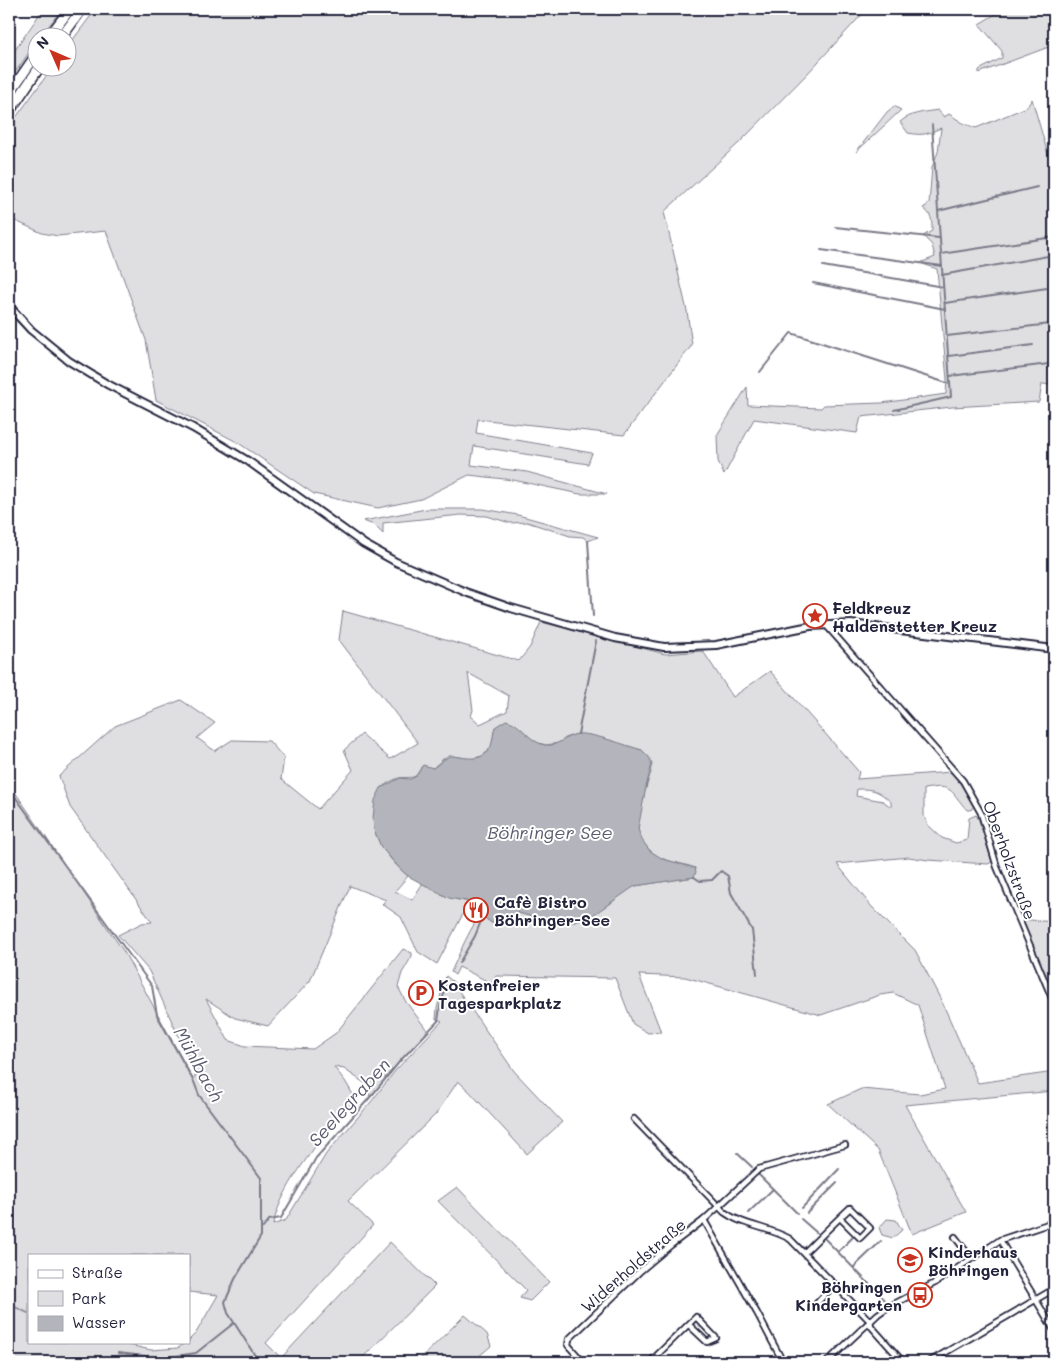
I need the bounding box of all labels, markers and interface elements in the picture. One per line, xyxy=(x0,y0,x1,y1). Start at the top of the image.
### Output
north arrow xyxy=(28,28,78,78)
text: N xyxy=(32,32,53,53)
place label: Feldkreuz Haldenstetter Kreuz xyxy=(832,597,997,636)
place icon: Feldkreuz Haldenstetter Kreuz xyxy=(802,603,828,629)
street label: Oberholzstraße xyxy=(979,798,1041,922)
water label: Böhringer See xyxy=(487,820,613,844)
place label: Cafè Bistro Böhringer-See xyxy=(494,891,610,930)
restaurant icon: Cafè Bistro Böhringer-See xyxy=(463,897,489,923)
place label: Kostenfreier Tagesparkplatz xyxy=(438,974,562,1013)
parking icon: Kostenfreier Tagesparkplatz xyxy=(408,980,434,1006)
water label: Mühlbach xyxy=(169,1022,229,1106)
water label: Seelegraben xyxy=(303,1053,395,1151)
street label: Widerholdstraße xyxy=(576,1214,690,1316)
place label: Kinderhaus Böhringen xyxy=(928,1241,1017,1280)
school or university icon: Kinderhaus Böhringen xyxy=(897,1247,923,1273)
legend xyxy=(28,1254,190,1344)
text: Straße xyxy=(72,1262,123,1282)
place label: Böhringen Kindergarten xyxy=(795,1276,902,1315)
bus stop icon: Böhringen Kindergarten xyxy=(907,1282,933,1308)
text: Park xyxy=(72,1288,106,1308)
text: Wasser xyxy=(72,1312,126,1332)

